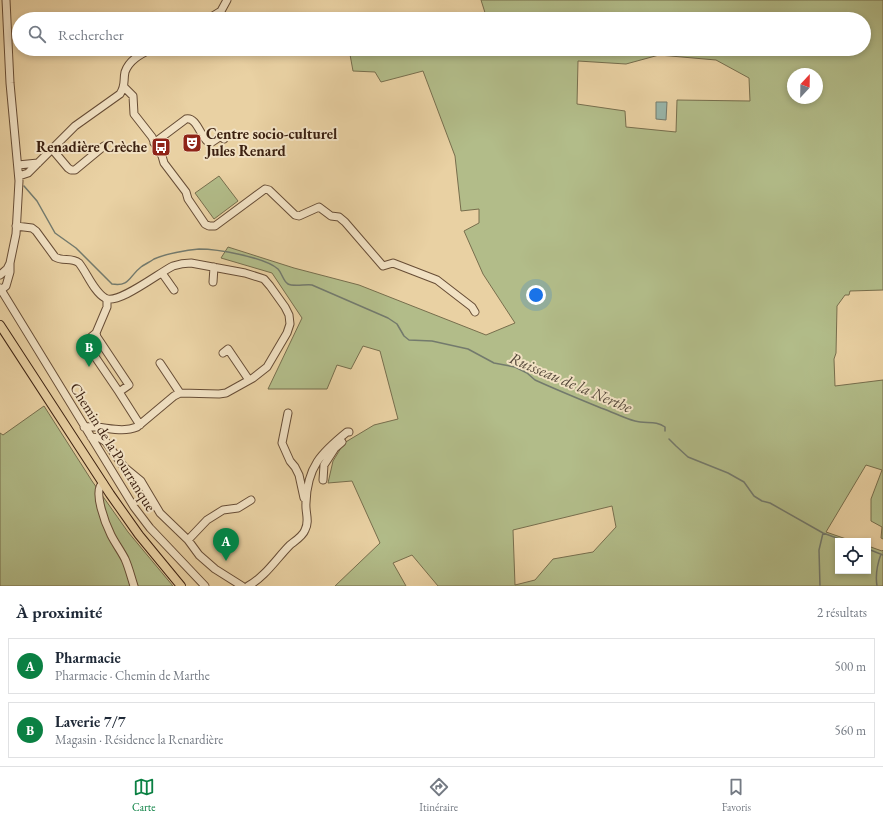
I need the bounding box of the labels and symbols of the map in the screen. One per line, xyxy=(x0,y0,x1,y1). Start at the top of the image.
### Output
north arrow xyxy=(787,68,823,104)
place label: Centre socio-culturel Jules Renard xyxy=(204,124,338,160)
theatre icon: Centre socio-culturel Jules Renard xyxy=(181,132,203,154)
bus stop icon: Renadière Crèche xyxy=(150,136,172,158)
place label: Renadière Crèche xyxy=(36,137,147,156)
your location xyxy=(526,285,546,305)
pin: B xyxy=(76,334,102,367)
water label: Ruisseau de la Nerthe xyxy=(506,347,636,418)
street label: Chemin de la Pourranque xyxy=(66,379,161,515)
pin: A xyxy=(213,528,239,561)

